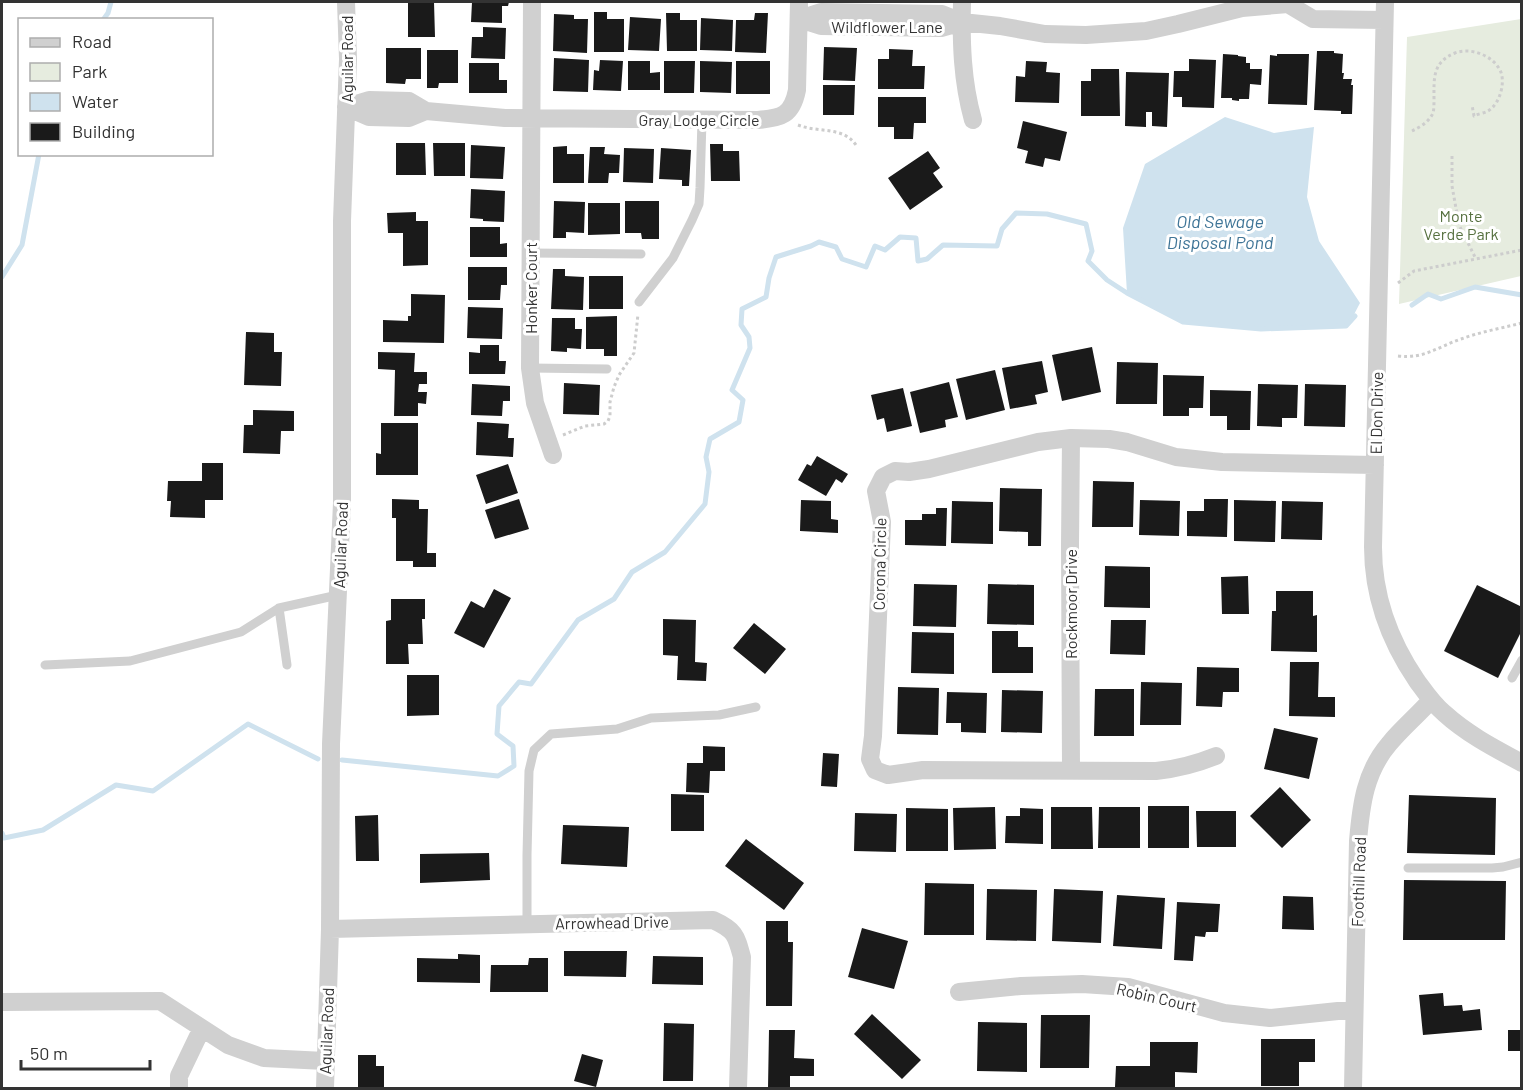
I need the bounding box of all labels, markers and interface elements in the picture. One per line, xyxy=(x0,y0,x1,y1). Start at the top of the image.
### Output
street label: Aguilar Road xyxy=(337,16,356,102)
street label: Wildflower Lane xyxy=(831,17,943,36)
legend xyxy=(18,18,213,156)
text: Road xyxy=(72,30,112,52)
text: Park xyxy=(72,60,107,82)
text: Water xyxy=(72,90,119,112)
street label: Gray Lodge Circle xyxy=(638,110,760,129)
text: Building xyxy=(72,120,135,142)
park label: Monte Verde Park xyxy=(1424,206,1498,243)
water label: Old Sewage Disposal Pond xyxy=(1167,210,1274,253)
street label: Honker Court xyxy=(521,242,540,334)
street label: El Don Drive xyxy=(1366,372,1386,454)
street label: Aguilar Road xyxy=(329,501,351,589)
street label: Corona Circle xyxy=(869,517,889,611)
street label: Rockmoor Drive xyxy=(1061,549,1080,659)
street label: Foothill Road xyxy=(1347,837,1369,927)
street label: Arrowhead Drive xyxy=(555,912,669,932)
street label: Robin Court xyxy=(1115,979,1199,1015)
street label: Aguilar Road xyxy=(315,987,337,1075)
scale bar xyxy=(21,1033,150,1071)
text: 50 m xyxy=(30,1042,68,1064)

